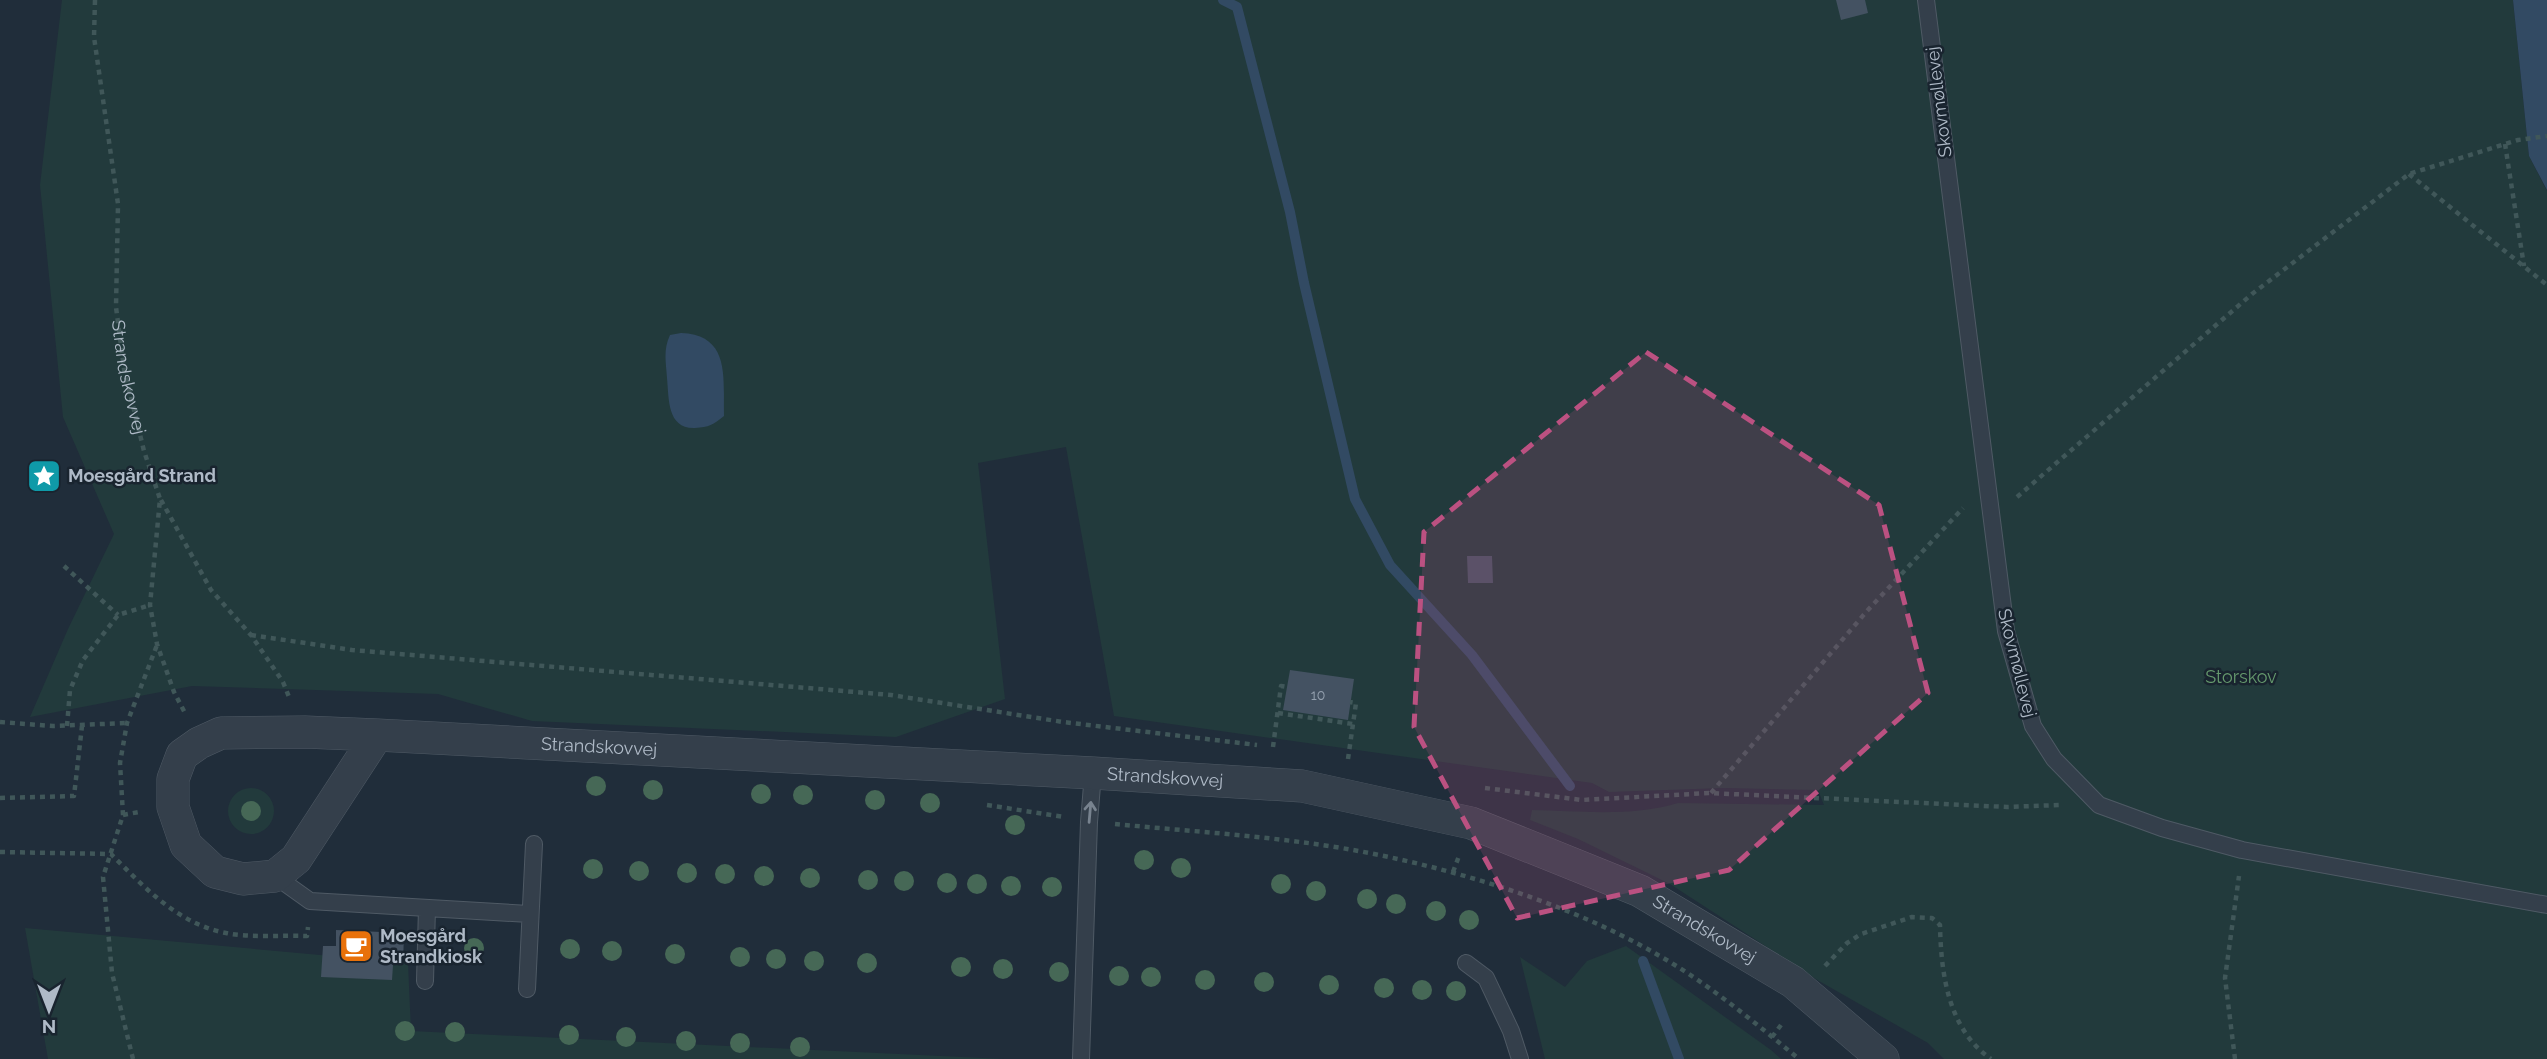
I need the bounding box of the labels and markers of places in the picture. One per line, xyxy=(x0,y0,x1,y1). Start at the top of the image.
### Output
place icon: Moesgård Strand xyxy=(25,457,63,495)
place label: Moesgård Strand xyxy=(68,465,216,486)
place label: Moesgård Strandkiosk xyxy=(380,925,483,967)
cafe icon: Moesgård Strandkiosk xyxy=(337,927,375,965)

